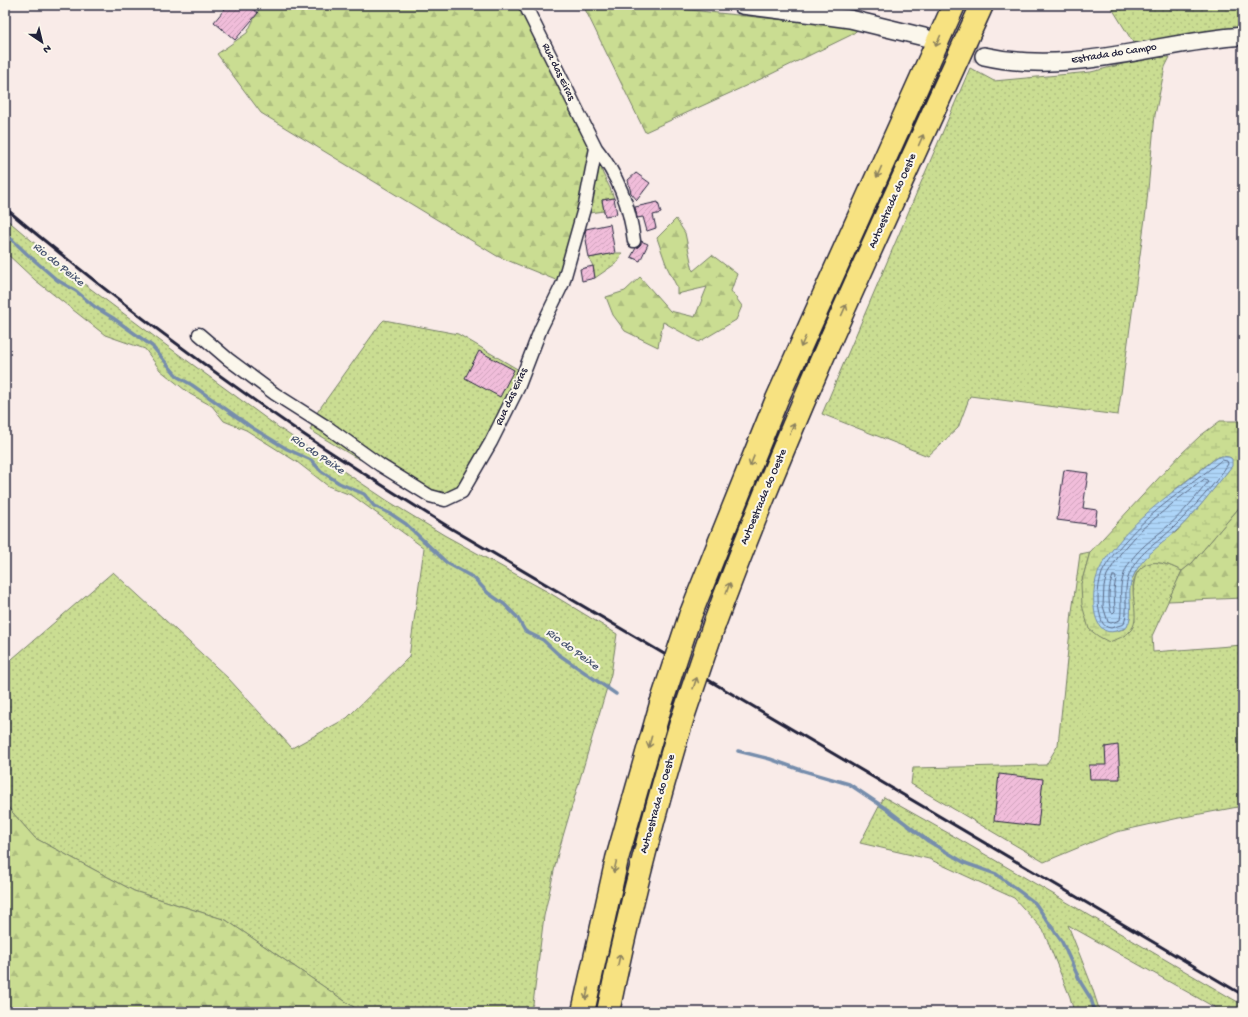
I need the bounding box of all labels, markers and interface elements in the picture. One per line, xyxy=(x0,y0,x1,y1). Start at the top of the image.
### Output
north arrow xyxy=(22,22,62,62)
one-way arrow xyxy=(934,34,941,46)
street label: Rua das Eiras xyxy=(539,41,577,103)
street label: Estrada do Campo xyxy=(1070,41,1158,67)
text: N xyxy=(40,42,53,56)
one-way arrow xyxy=(917,135,925,147)
street label: Autoestrada do Oeste xyxy=(867,151,919,250)
one-way arrow xyxy=(875,166,882,178)
water label: Rio do Peixe xyxy=(30,240,87,290)
one-way arrow xyxy=(841,304,848,316)
one-way arrow xyxy=(799,336,807,348)
street label: Rua das Eiras xyxy=(493,365,531,428)
one-way arrow xyxy=(789,423,796,435)
water label: Rio do Peixe xyxy=(287,432,347,479)
street label: Autoestrada do Oeste xyxy=(738,447,790,547)
one-way arrow xyxy=(748,455,755,467)
one-way arrow xyxy=(724,583,732,595)
water label: Rio do Peixe xyxy=(543,626,602,674)
one-way arrow xyxy=(691,677,699,689)
one-way arrow xyxy=(646,735,653,748)
street label: Autoestrada do Oeste xyxy=(638,753,678,855)
one-way arrow xyxy=(611,860,618,873)
one-way arrow xyxy=(616,954,624,967)
one-way arrow xyxy=(583,987,591,1000)

